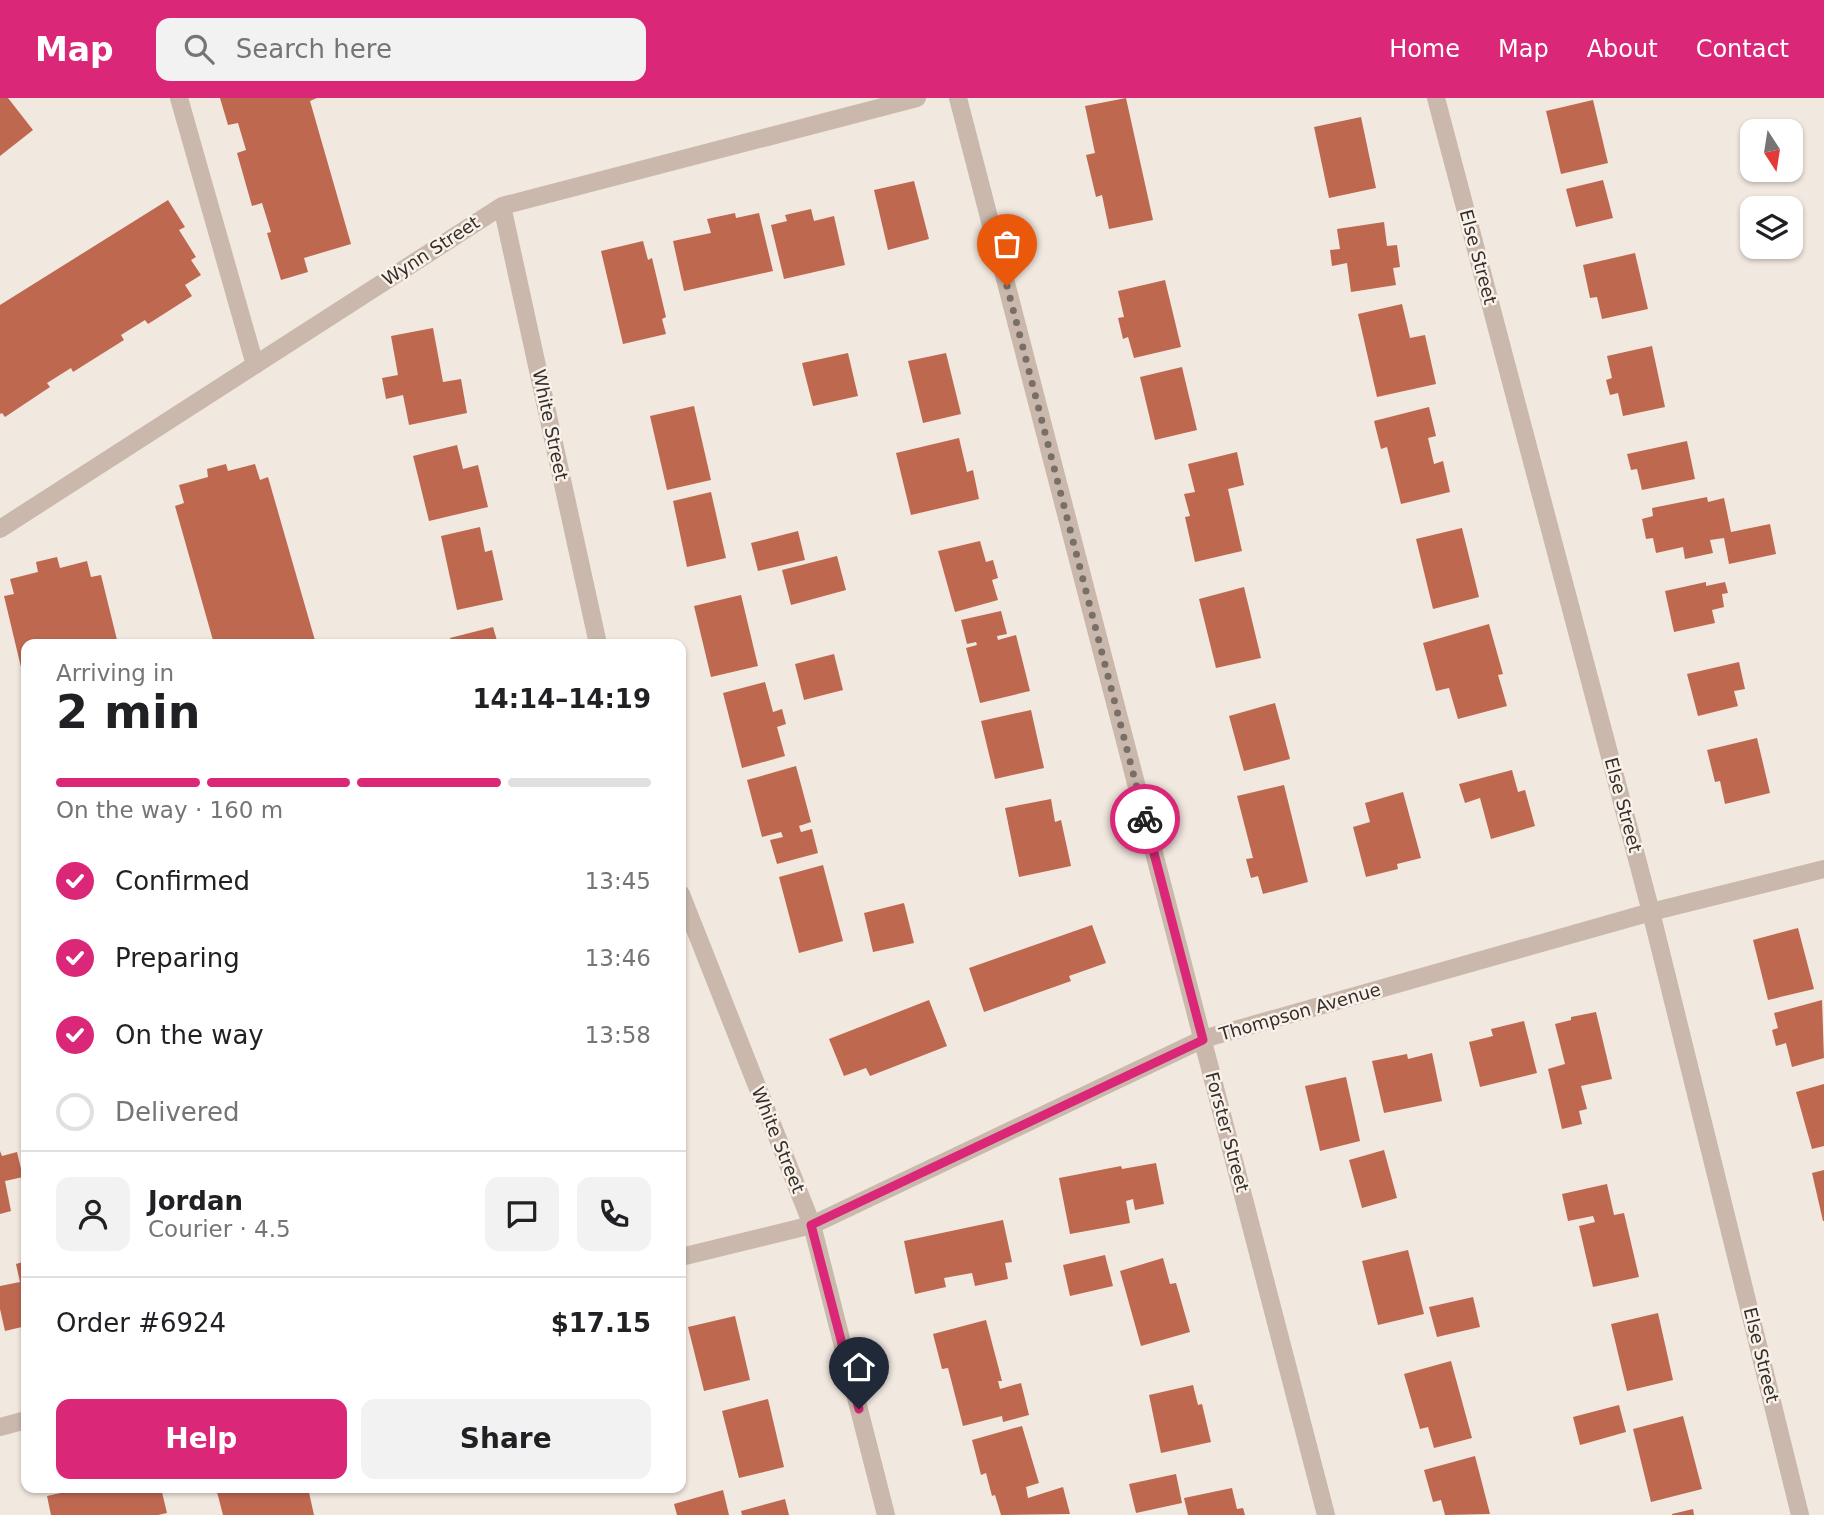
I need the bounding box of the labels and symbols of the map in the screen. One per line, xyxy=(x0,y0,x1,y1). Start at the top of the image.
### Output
north arrow xyxy=(1740,119,1802,182)
street label: Else Street xyxy=(1456,207,1501,307)
street label: Wynn Street xyxy=(378,211,483,290)
pin xyxy=(977,214,1037,286)
street label: White Street xyxy=(528,368,572,482)
street label: Else Street xyxy=(1601,755,1646,855)
courier xyxy=(1110,784,1180,854)
street label: Thompson Avenue xyxy=(1216,978,1383,1045)
street label: Forster Street xyxy=(1201,1070,1254,1194)
street label: White Street xyxy=(748,1084,809,1196)
street label: Else Street xyxy=(1740,1305,1783,1405)
pin xyxy=(829,1337,889,1409)

